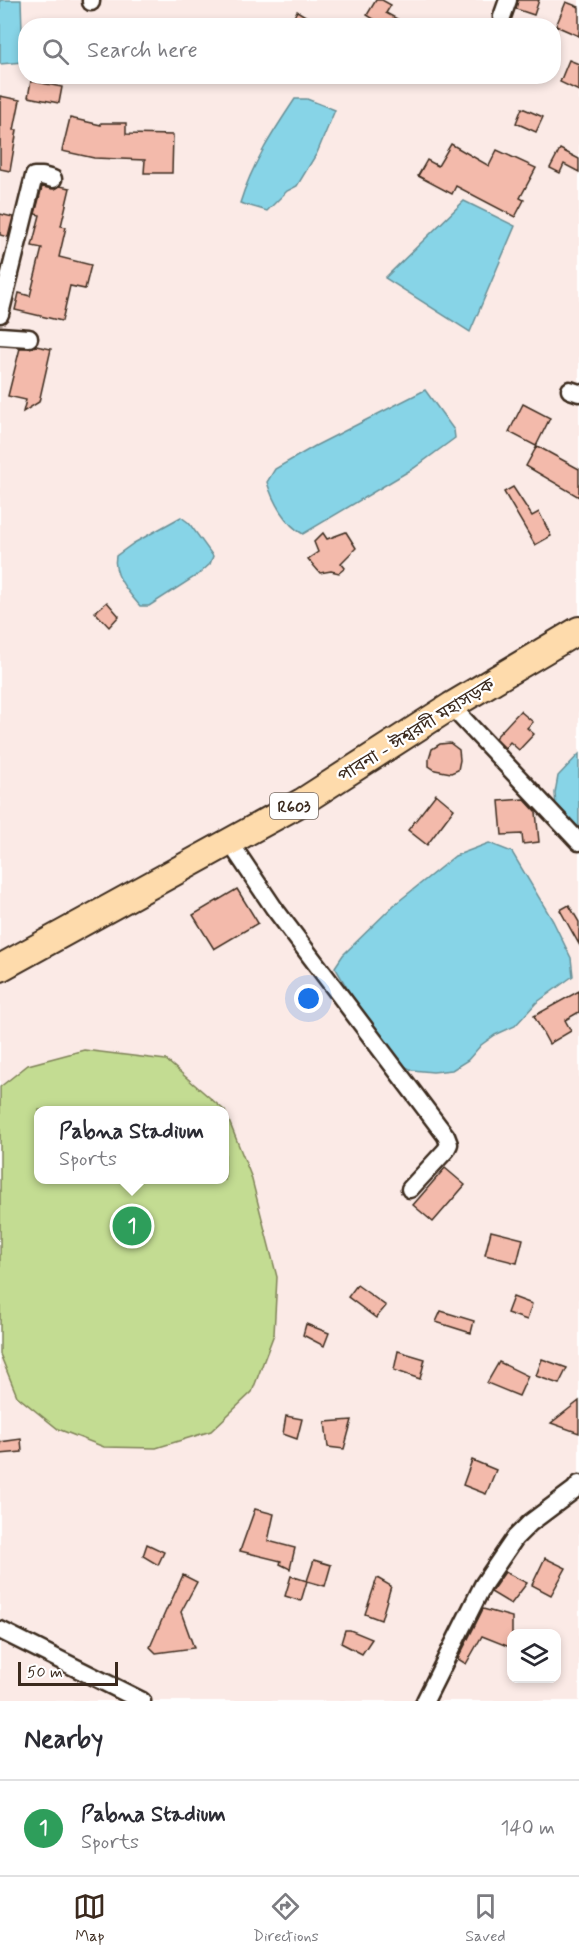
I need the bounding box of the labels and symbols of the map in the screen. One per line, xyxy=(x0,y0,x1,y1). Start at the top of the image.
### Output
street label: পাবনা - ঈশ্বরদী মহাসড়ক xyxy=(334,673,500,789)
road number: R603 xyxy=(270,793,318,819)
your location xyxy=(294,984,323,1013)
pin: 1 xyxy=(112,1204,152,1248)
scale bar xyxy=(18,1659,118,1686)

